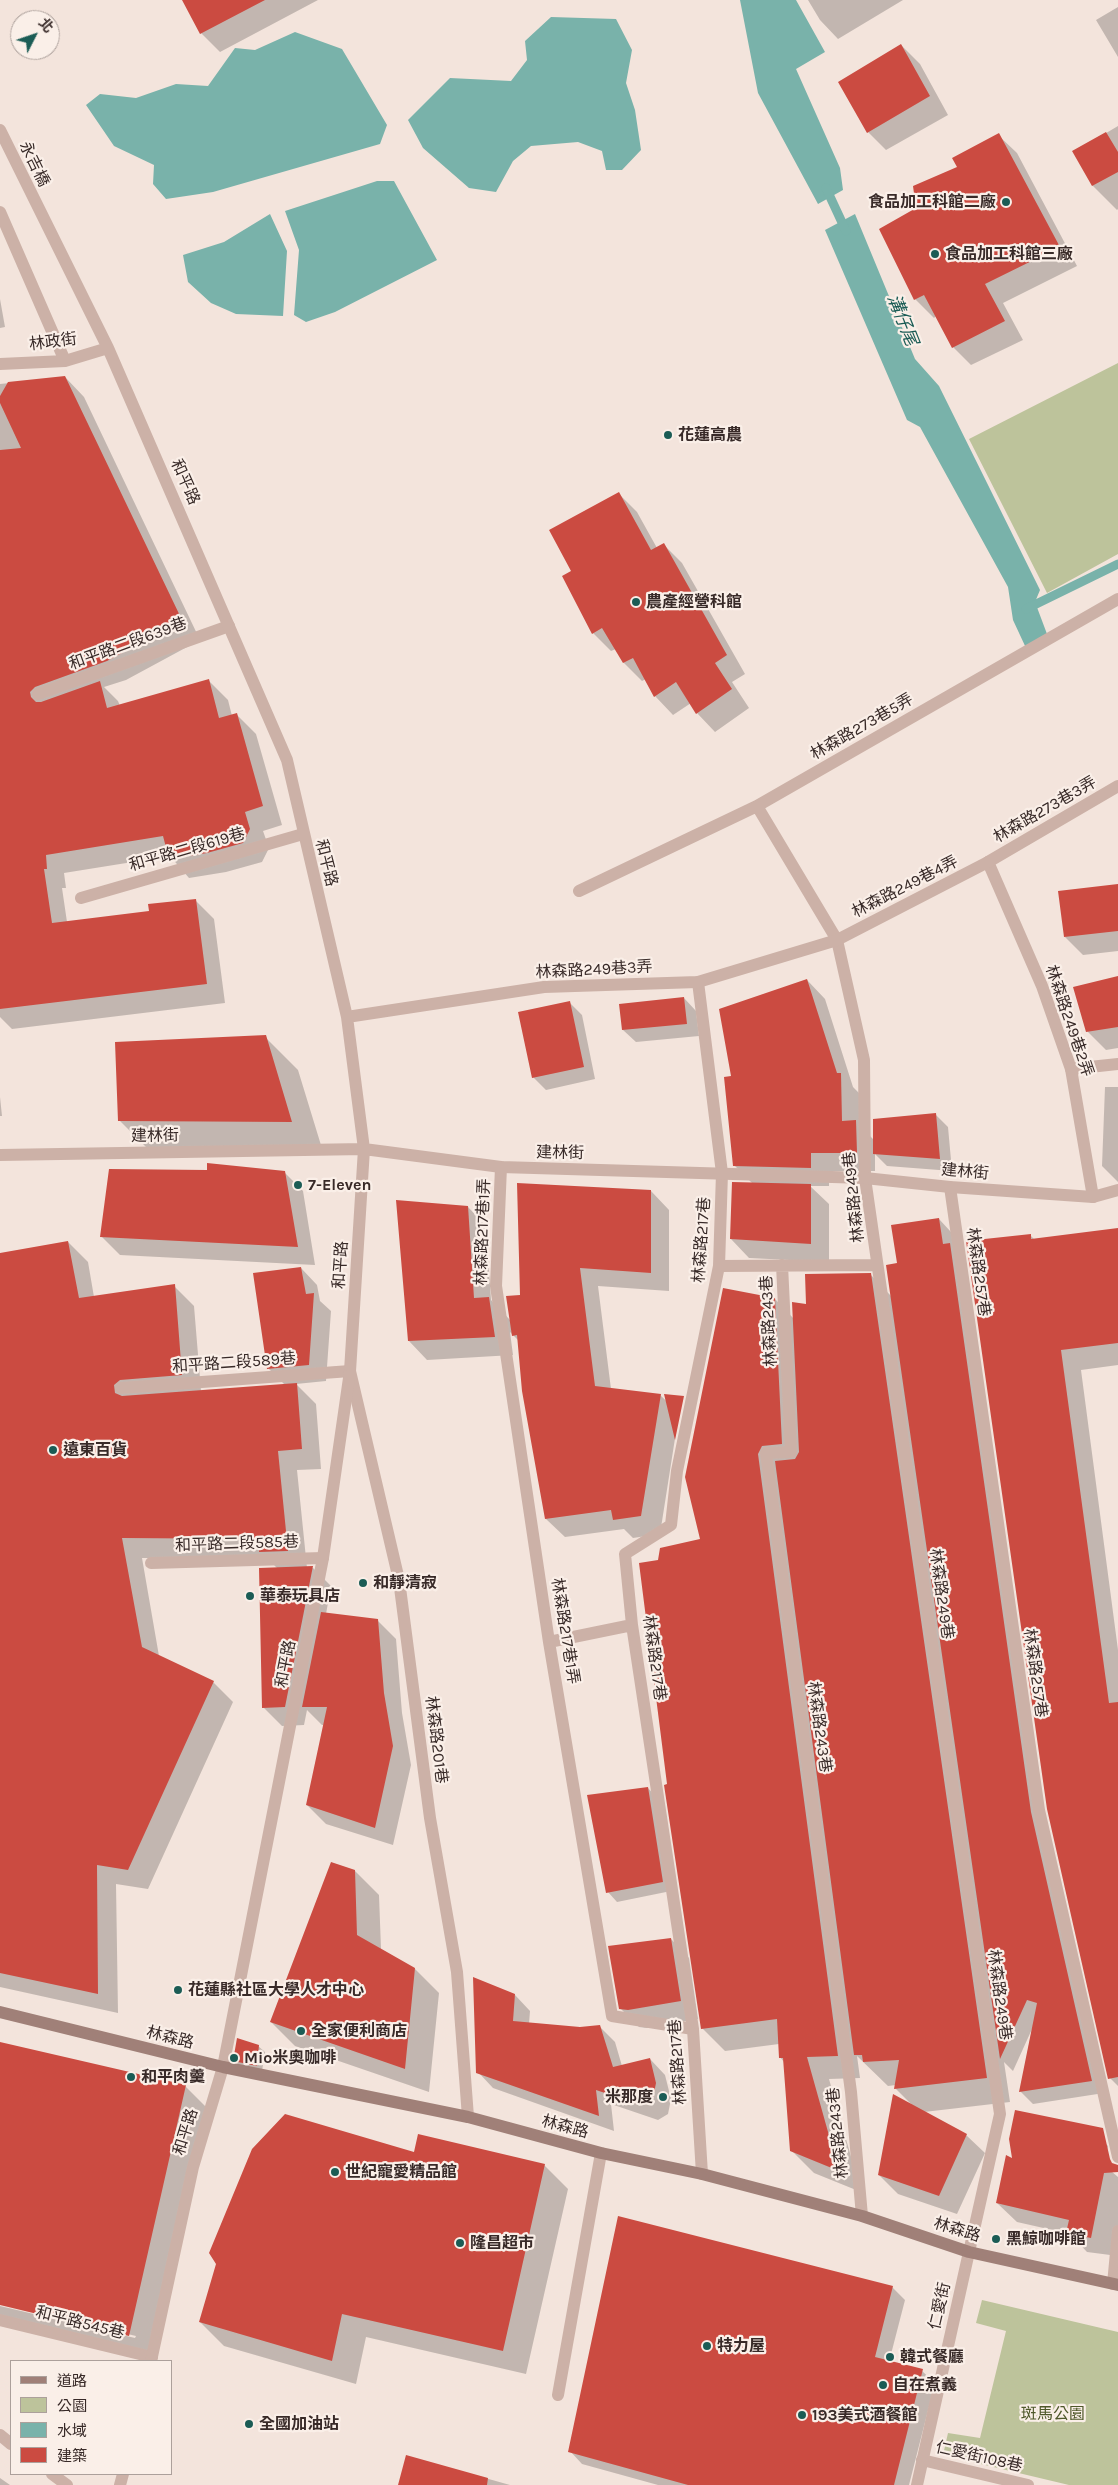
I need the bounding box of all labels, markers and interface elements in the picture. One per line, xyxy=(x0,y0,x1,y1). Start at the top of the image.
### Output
north arrow xyxy=(10,10,60,60)
text: 北 xyxy=(35,15,57,36)
street label: 永吉橋 xyxy=(15,138,53,190)
place label: 食品加工科館二廠 xyxy=(868,192,996,212)
marker: 食品加工科館二廠 xyxy=(1000,196,1012,208)
place label: 食品加工科館三廠 xyxy=(945,244,1073,264)
marker: 食品加工科館三廠 xyxy=(929,248,941,260)
water label: 溝仔尾 xyxy=(882,291,922,349)
street label: 林政街 xyxy=(28,330,78,354)
place label: 花蓮高農 xyxy=(678,425,742,445)
marker: 花蓮高農 xyxy=(662,429,674,441)
street label: 和平路 xyxy=(166,456,204,508)
place label: 農產經營科館 xyxy=(646,592,742,612)
marker: 農產經營科館 xyxy=(630,596,642,608)
street label: 和平路二段639巷 xyxy=(67,614,189,674)
street label: 林森路273巷5弄 xyxy=(807,690,917,764)
street label: 林森路273巷3弄 xyxy=(990,773,1100,847)
street label: 和平路二段619巷 xyxy=(127,824,247,876)
street label: 和平路 xyxy=(311,837,341,889)
street label: 林森路249巷4弄 xyxy=(849,852,961,922)
street label: 林森路249巷3弄 xyxy=(535,957,653,983)
street label: 林森路249巷2弄 xyxy=(1041,963,1097,1079)
street label: 建林街 xyxy=(131,1126,179,1146)
street label: 建林街 xyxy=(536,1143,584,1163)
street label: 林森路249巷 xyxy=(840,1151,868,1243)
street label: 建林街 xyxy=(940,1160,990,1184)
place label: 7-Eleven xyxy=(308,1175,371,1195)
street label: 林森路217巷1弄 xyxy=(472,1178,494,1286)
marker: 7-Eleven xyxy=(292,1179,304,1191)
street label: 林森路217巷 xyxy=(689,1196,715,1284)
street label: 林森路257巷 xyxy=(962,1226,994,1318)
street label: 和平路 xyxy=(330,1240,352,1290)
street label: 林森路243巷 xyxy=(757,1275,781,1367)
street label: 和平路二段589巷 xyxy=(171,1349,297,1377)
place label: 遠東百貨 xyxy=(63,1440,127,1460)
marker: 遠東百貨 xyxy=(47,1444,59,1456)
street label: 和平路二段585巷 xyxy=(175,1532,299,1556)
street label: 林森路249巷 xyxy=(925,1547,957,1641)
place label: 和靜清寂 xyxy=(373,1573,437,1593)
street label: 林森路217巷1弄 xyxy=(547,1576,583,1686)
marker: 和靜清寂 xyxy=(357,1577,369,1589)
place label: 華泰玩具店 xyxy=(260,1586,340,1606)
marker: 華泰玩具店 xyxy=(244,1590,256,1602)
street label: 林森路217巷 xyxy=(639,1614,669,1702)
street label: 林森路257巷 xyxy=(1019,1627,1051,1719)
street label: 和平路 xyxy=(272,1639,300,1689)
street label: 林森路243巷 xyxy=(803,1680,835,1774)
street label: 林森路201巷 xyxy=(421,1695,451,1785)
street label: 林森路249巷 xyxy=(983,1948,1015,2042)
place label: 花蓮縣社區大學人才中心 xyxy=(188,1980,364,2000)
marker: 花蓮縣社區大學人才中心 xyxy=(172,1984,184,1996)
street label: 林森路217巷 xyxy=(665,2018,691,2106)
place label: 全家便利商店 xyxy=(311,2021,407,2041)
street label: 林森路 xyxy=(144,2023,196,2053)
marker: 全家便利商店 xyxy=(295,2025,307,2037)
place label: Mio米奧咖啡 xyxy=(244,2048,336,2068)
marker: Mio米奧咖啡 xyxy=(228,2052,240,2064)
place label: 和平肉羹 xyxy=(141,2067,205,2087)
marker: 和平肉羹 xyxy=(125,2071,137,2083)
street label: 林森路243巷 xyxy=(824,2086,852,2180)
place label: 米那度 xyxy=(605,2087,653,2107)
marker: 米那度 xyxy=(657,2091,669,2103)
street label: 和平路 xyxy=(170,2106,202,2158)
street label: 林森路 xyxy=(539,2112,591,2142)
place label: 世紀寵愛精品館 xyxy=(345,2162,457,2182)
marker: 世紀寵愛精品館 xyxy=(329,2166,341,2178)
street label: 林森路 xyxy=(931,2214,983,2246)
place label: 黑鯨咖啡館 xyxy=(1006,2229,1086,2249)
place label: 隆昌超市 xyxy=(470,2233,534,2253)
marker: 黑鯨咖啡館 xyxy=(990,2233,1002,2245)
marker: 隆昌超市 xyxy=(454,2237,466,2249)
street label: 仁愛街 xyxy=(925,2280,955,2332)
street label: 和平路545巷 xyxy=(34,2303,126,2343)
place label: 特力屋 xyxy=(717,2336,765,2356)
marker: 特力屋 xyxy=(701,2340,713,2352)
place label: 韓式餐廳 xyxy=(900,2347,964,2367)
marker: 韓式餐廳 xyxy=(884,2351,896,2363)
legend xyxy=(10,2360,172,2475)
text: 道路 xyxy=(57,2372,87,2390)
place label: 自在煮義 xyxy=(893,2375,957,2395)
marker: 自在煮義 xyxy=(877,2379,889,2391)
text: 公園 xyxy=(57,2397,87,2415)
park label: 斑馬公園 xyxy=(1021,2404,1085,2424)
place label: 193美式酒餐館 xyxy=(812,2405,917,2425)
marker: 193美式酒餐館 xyxy=(796,2409,808,2421)
place label: 全國加油站 xyxy=(259,2414,339,2434)
marker: 全國加油站 xyxy=(243,2418,255,2430)
text: 水域 xyxy=(57,2422,87,2440)
street label: 仁愛街108巷 xyxy=(934,2438,1024,2476)
text: 建築 xyxy=(57,2447,87,2465)

